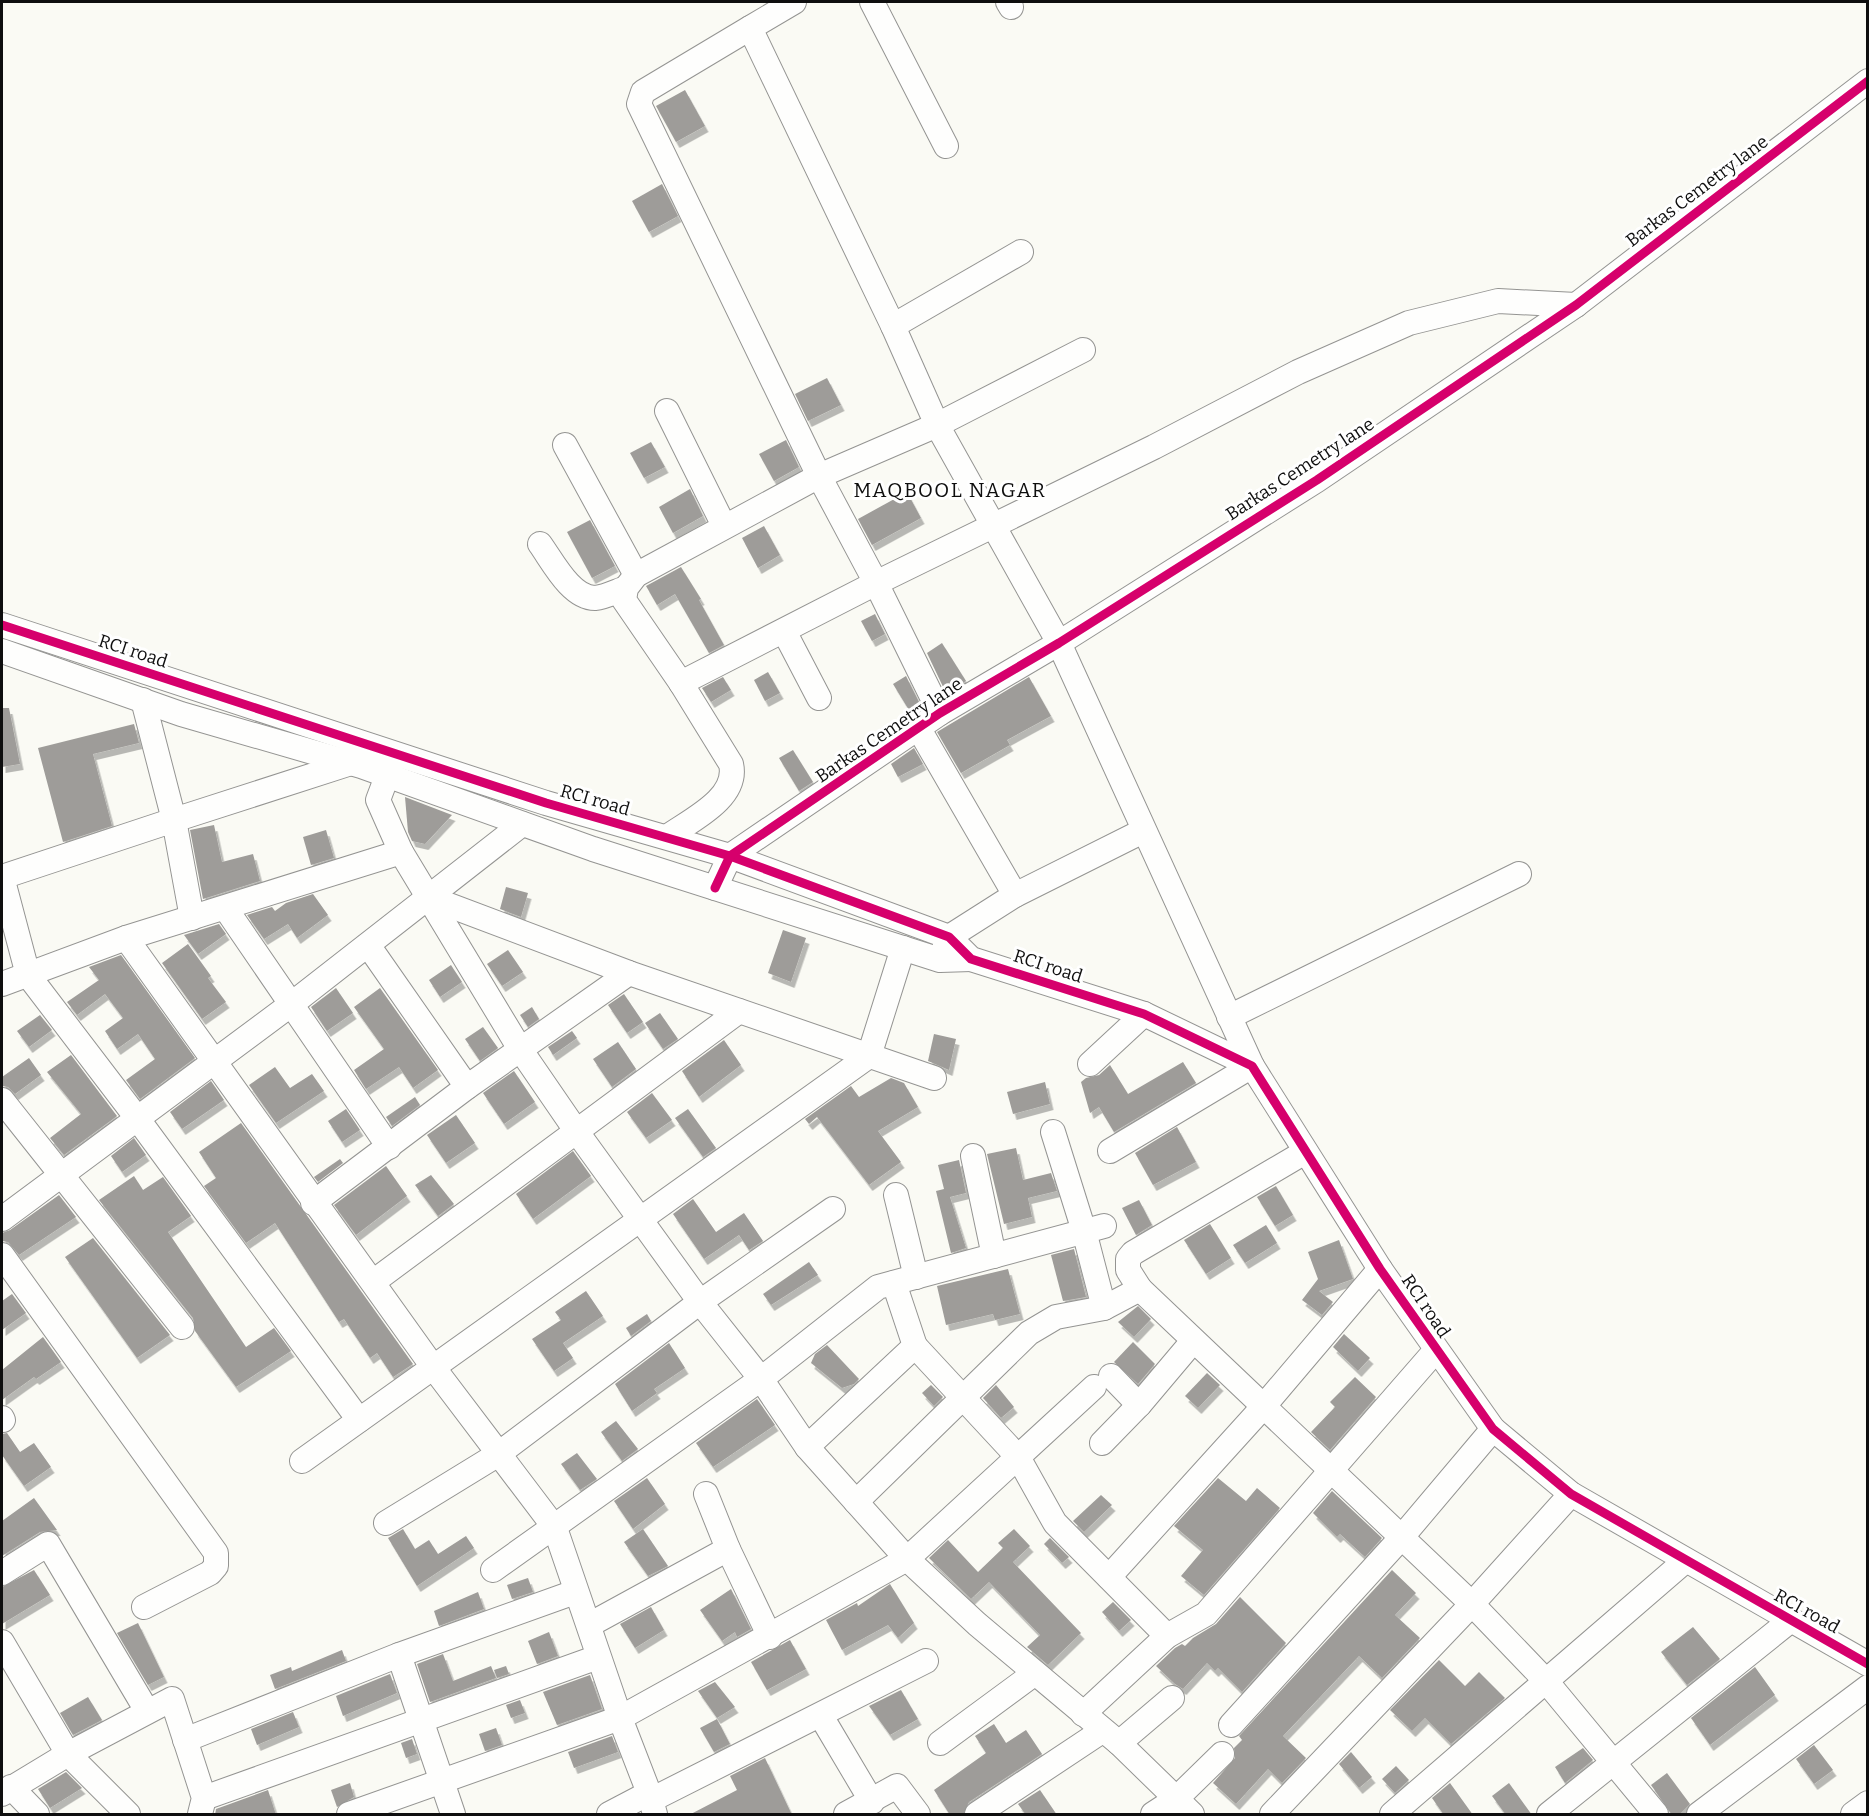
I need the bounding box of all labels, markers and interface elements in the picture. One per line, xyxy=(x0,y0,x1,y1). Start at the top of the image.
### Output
street label: Barkas Cemetry lane xyxy=(1622,130,1772,252)
street label: Barkas Cemetry lane xyxy=(1222,413,1378,525)
district label: MAQBOOL NAGAR xyxy=(854,478,1047,502)
street label: RCI road xyxy=(96,629,171,673)
street label: Barkas Cemetry lane xyxy=(811,673,967,787)
street label: RCI road xyxy=(558,780,633,821)
street label: RCI road xyxy=(1011,944,1086,988)
street label: RCI road xyxy=(1397,1270,1455,1342)
street label: RCI road xyxy=(1770,1584,1844,1638)

